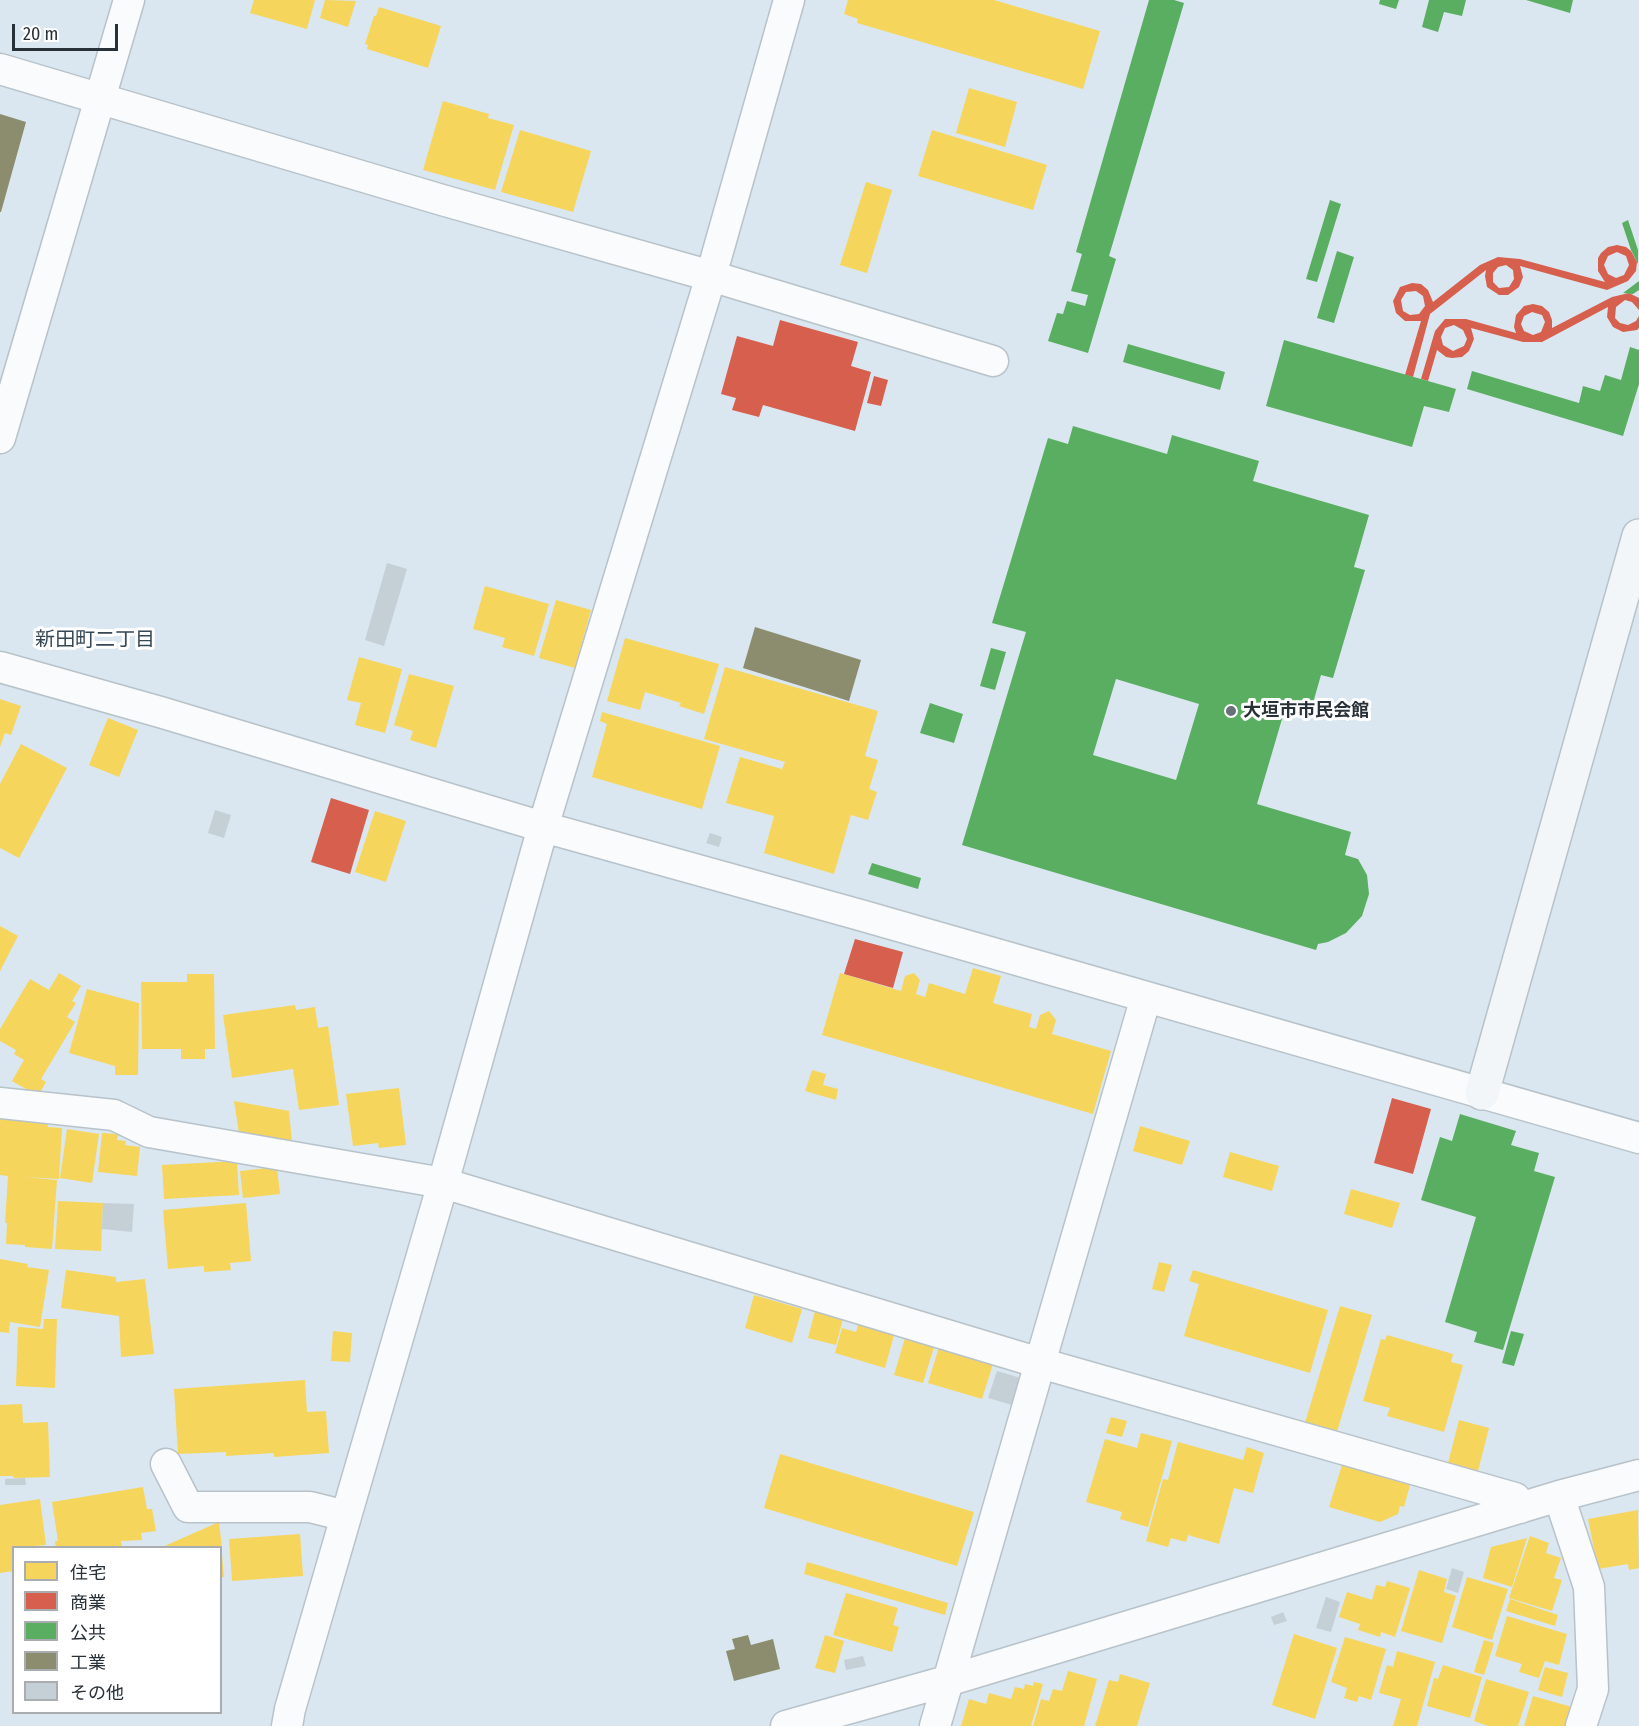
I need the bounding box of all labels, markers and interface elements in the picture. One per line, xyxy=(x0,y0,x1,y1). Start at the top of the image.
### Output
scale bar xyxy=(15,12,122,50)
text: 20 m xyxy=(23,23,58,45)
district label: 新田町二丁目 xyxy=(35,628,155,652)
place label: 大垣市市民会館 xyxy=(1243,700,1369,722)
marker: 大垣市市民会館 xyxy=(1224,704,1238,718)
legend xyxy=(12,1546,222,1714)
text: 住宅 xyxy=(70,1562,106,1584)
text: 商業 xyxy=(70,1592,106,1614)
text: 公共 xyxy=(70,1622,106,1644)
text: 工業 xyxy=(70,1652,106,1674)
text: その他 xyxy=(70,1682,124,1704)

